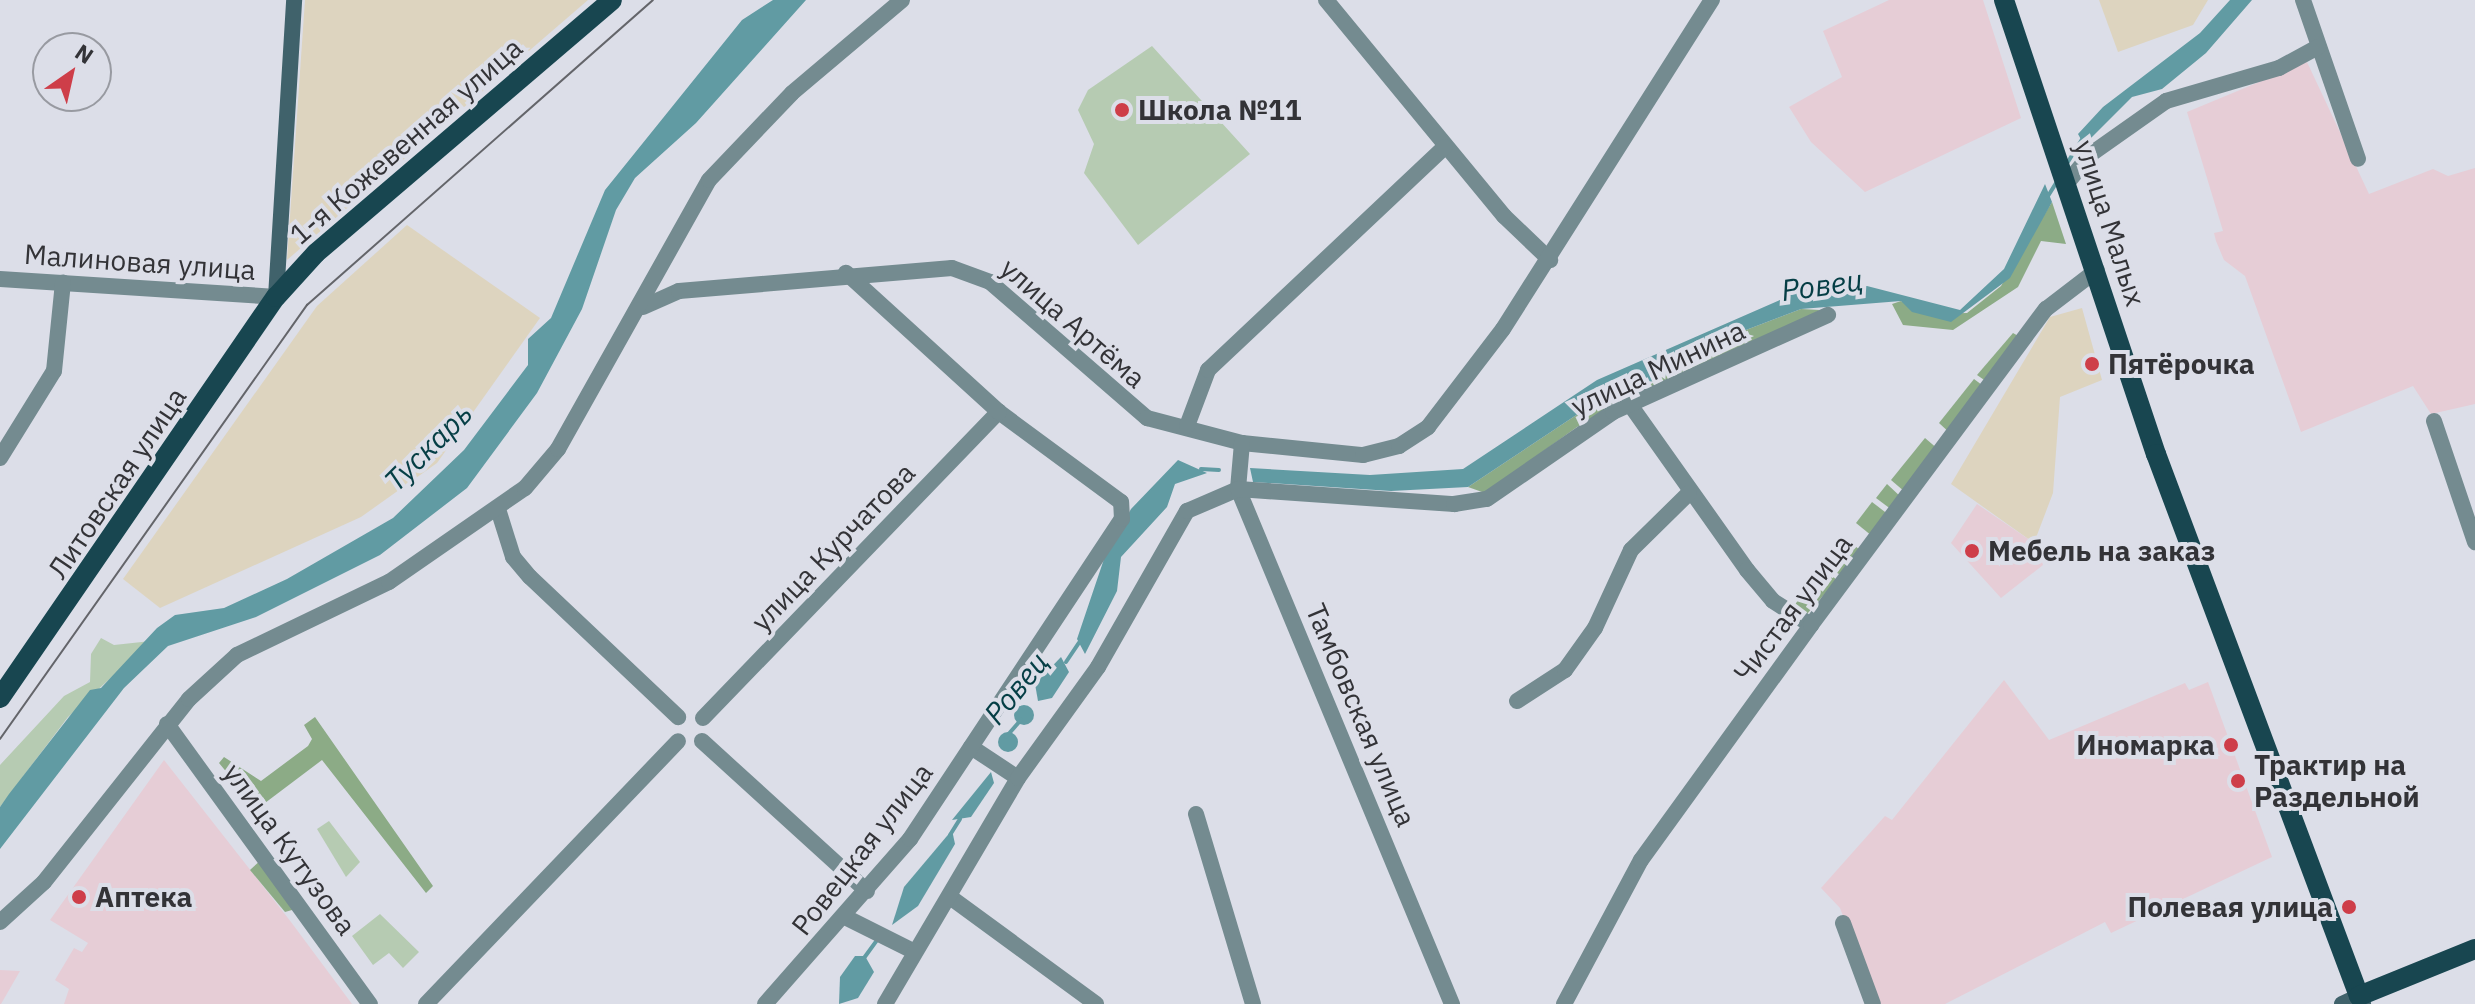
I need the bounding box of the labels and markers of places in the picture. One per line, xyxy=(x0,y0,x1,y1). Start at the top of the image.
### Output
place label: Школа №11 xyxy=(1138,93,1302,127)
marker: Школа №11 xyxy=(1113,101,1131,119)
place label: Пятёрочка xyxy=(2108,347,2255,381)
marker: Пятёрочка xyxy=(2083,355,2101,373)
place label: Мебель на заказ xyxy=(1988,534,2215,568)
marker: Мебель на заказ xyxy=(1963,542,1981,560)
place label: Иномарка xyxy=(2076,728,2215,762)
marker: Иномарка xyxy=(2222,736,2240,754)
place label: Трактир на Раздельной xyxy=(2254,748,2420,814)
marker: Трактир на Раздельной xyxy=(2229,772,2247,790)
place label: Аптека xyxy=(95,880,192,914)
marker: Аптека xyxy=(70,888,88,906)
place label: Полевая улица xyxy=(2127,890,2333,924)
marker: Полевая улица xyxy=(2340,898,2358,916)

